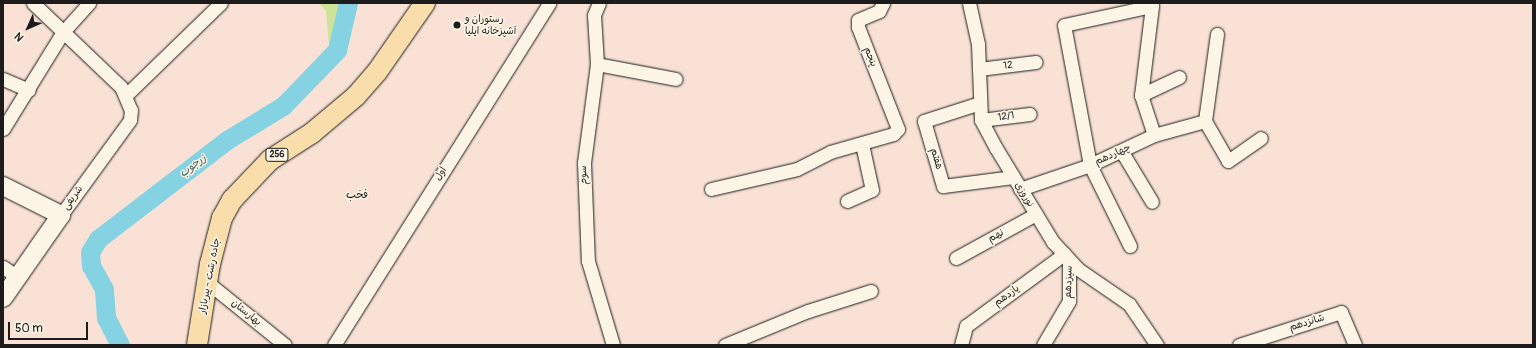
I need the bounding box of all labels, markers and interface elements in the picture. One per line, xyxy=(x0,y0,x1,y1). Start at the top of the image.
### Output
north arrow xyxy=(8,8,48,48)
place label: رستوران و آشپزخانه ایلیا xyxy=(465,13,516,36)
marker: رستوران و آشپزخانه ایلیا xyxy=(452,20,462,30)
text: N xyxy=(12,30,26,44)
street label: پنجم xyxy=(861,45,879,69)
street label: 12 xyxy=(1003,59,1013,73)
street label: 12/1 xyxy=(997,110,1015,124)
street label: چهاردهم xyxy=(1093,142,1133,168)
street label: هفتم xyxy=(927,147,945,171)
road number: 256 xyxy=(265,148,289,162)
water label: زرجوب xyxy=(177,152,209,180)
street label: اول xyxy=(432,165,450,183)
street label: سوم xyxy=(578,165,590,185)
street label: نوروزی xyxy=(1012,180,1036,210)
street label: شریفی xyxy=(60,184,86,212)
district label: فخب xyxy=(346,188,368,202)
street label: نهم xyxy=(986,227,1006,245)
street label: جاده رشت - پیربازار xyxy=(197,237,223,315)
street label: سیزدهم xyxy=(1062,265,1076,299)
street label: یازدهم xyxy=(992,283,1022,309)
street label: بهارستان xyxy=(229,297,263,329)
street label: شانزدهم xyxy=(1288,312,1326,334)
scale bar xyxy=(10,314,90,340)
text: 50 m xyxy=(15,321,43,336)

